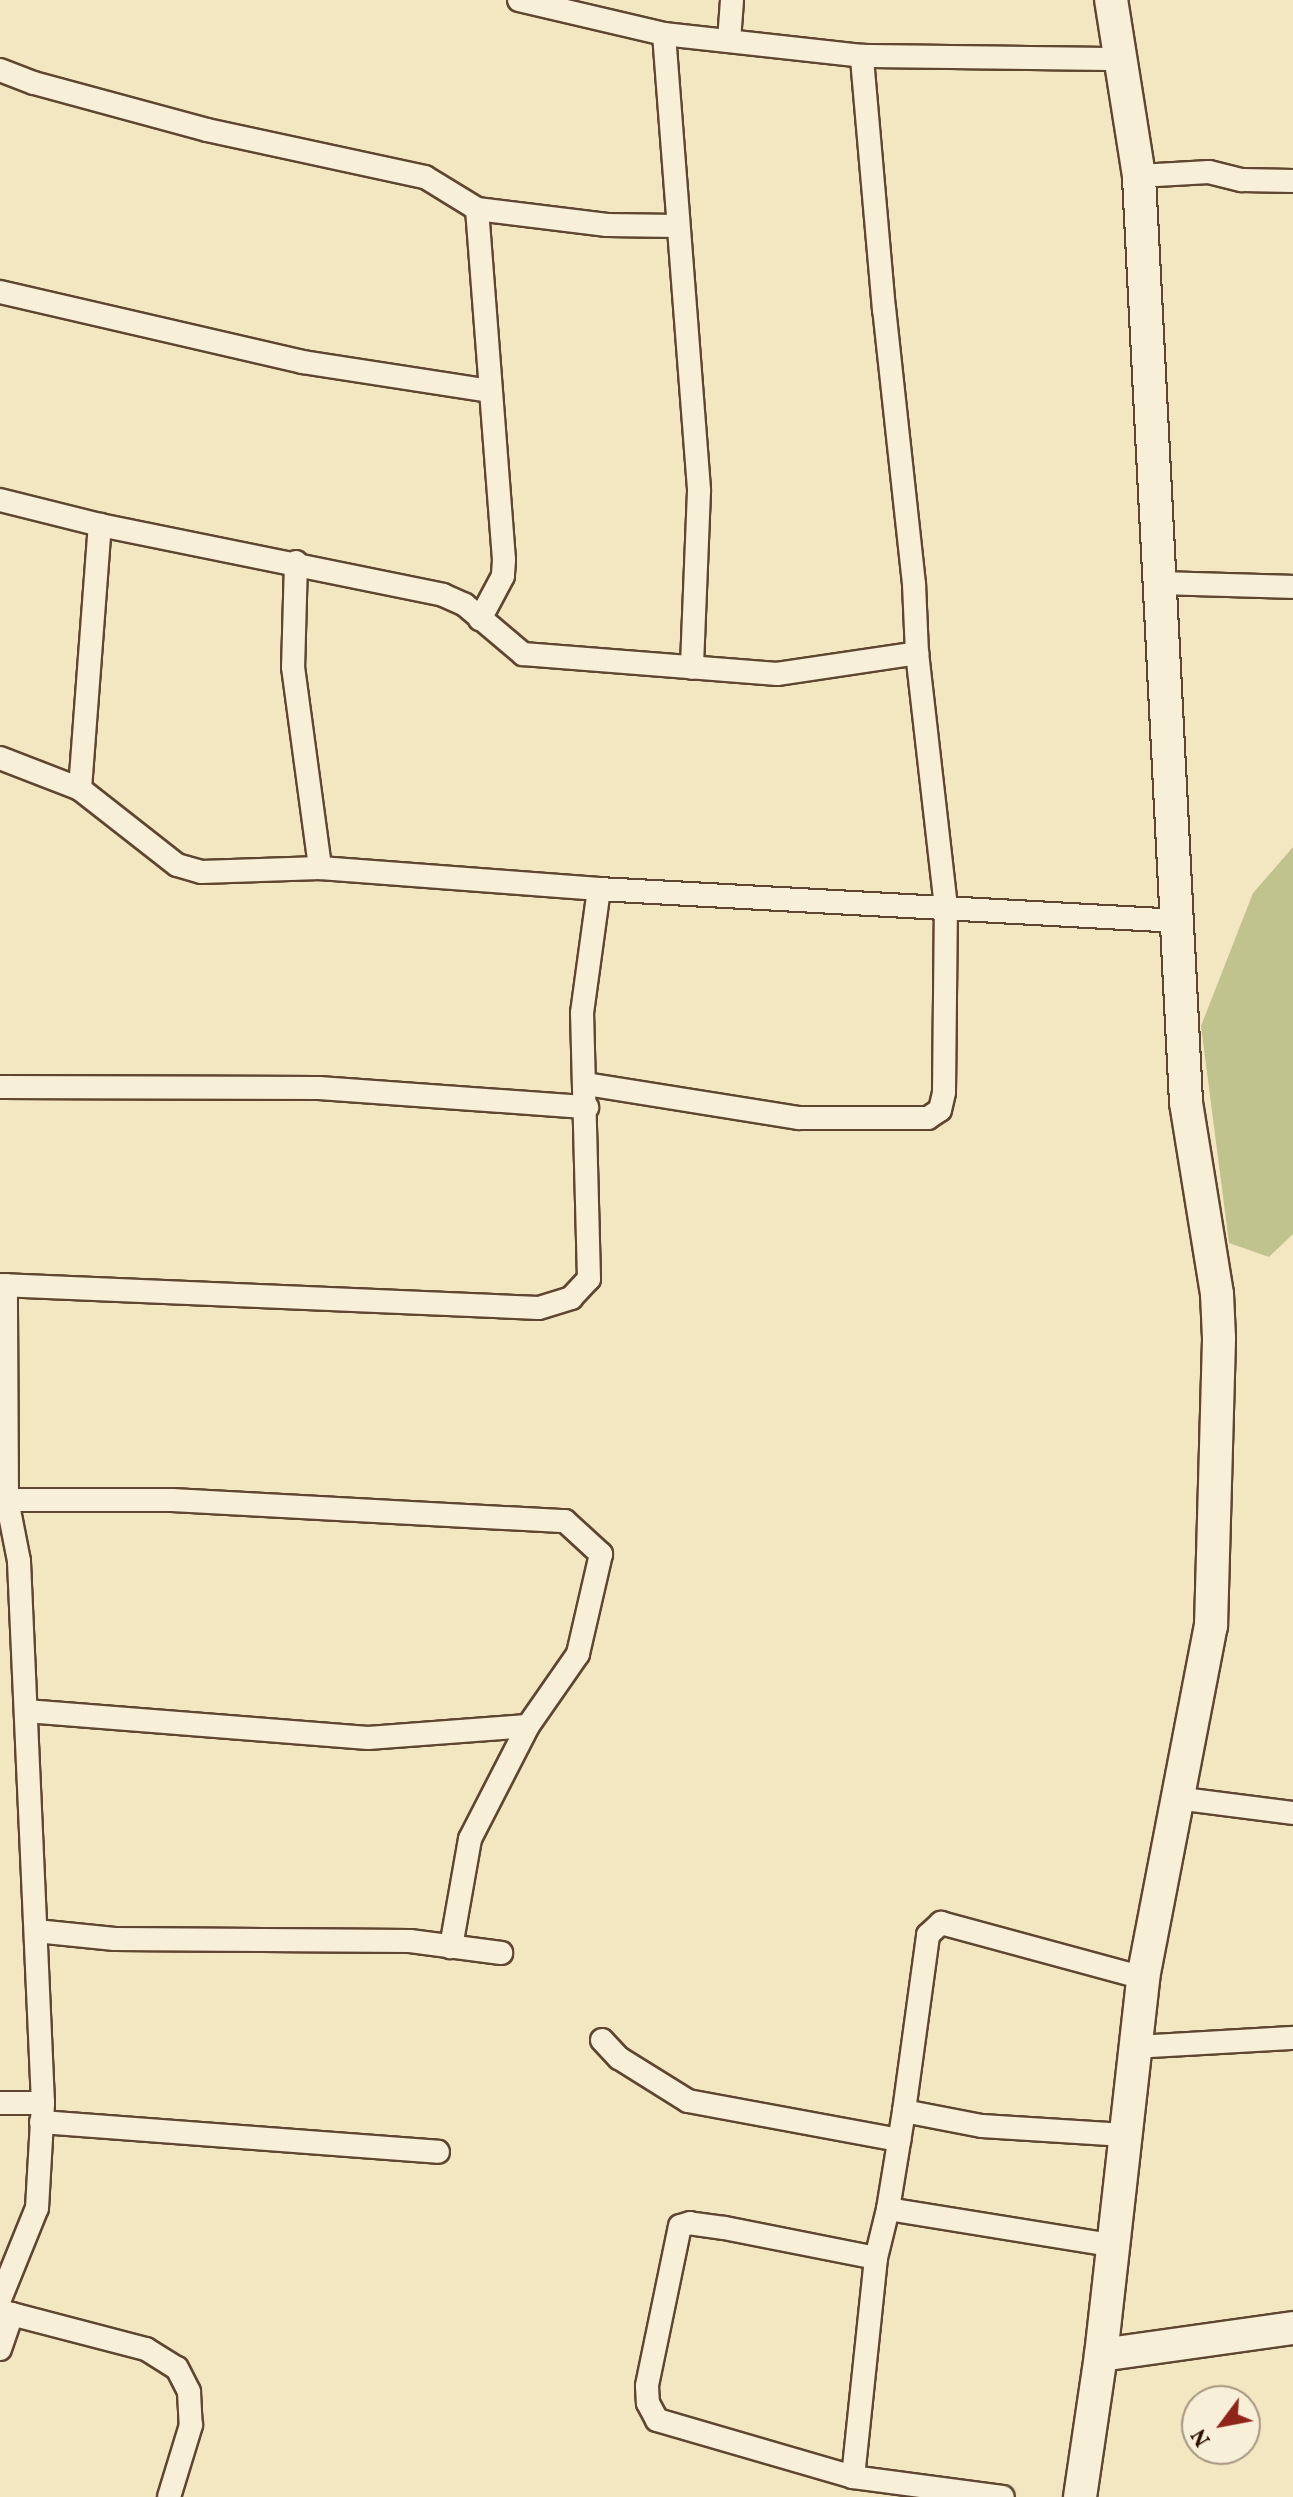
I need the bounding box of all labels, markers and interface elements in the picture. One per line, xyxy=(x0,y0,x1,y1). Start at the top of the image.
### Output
north arrow xyxy=(1181,2385,1261,2465)
text: N xyxy=(1185,2422,1219,2452)

